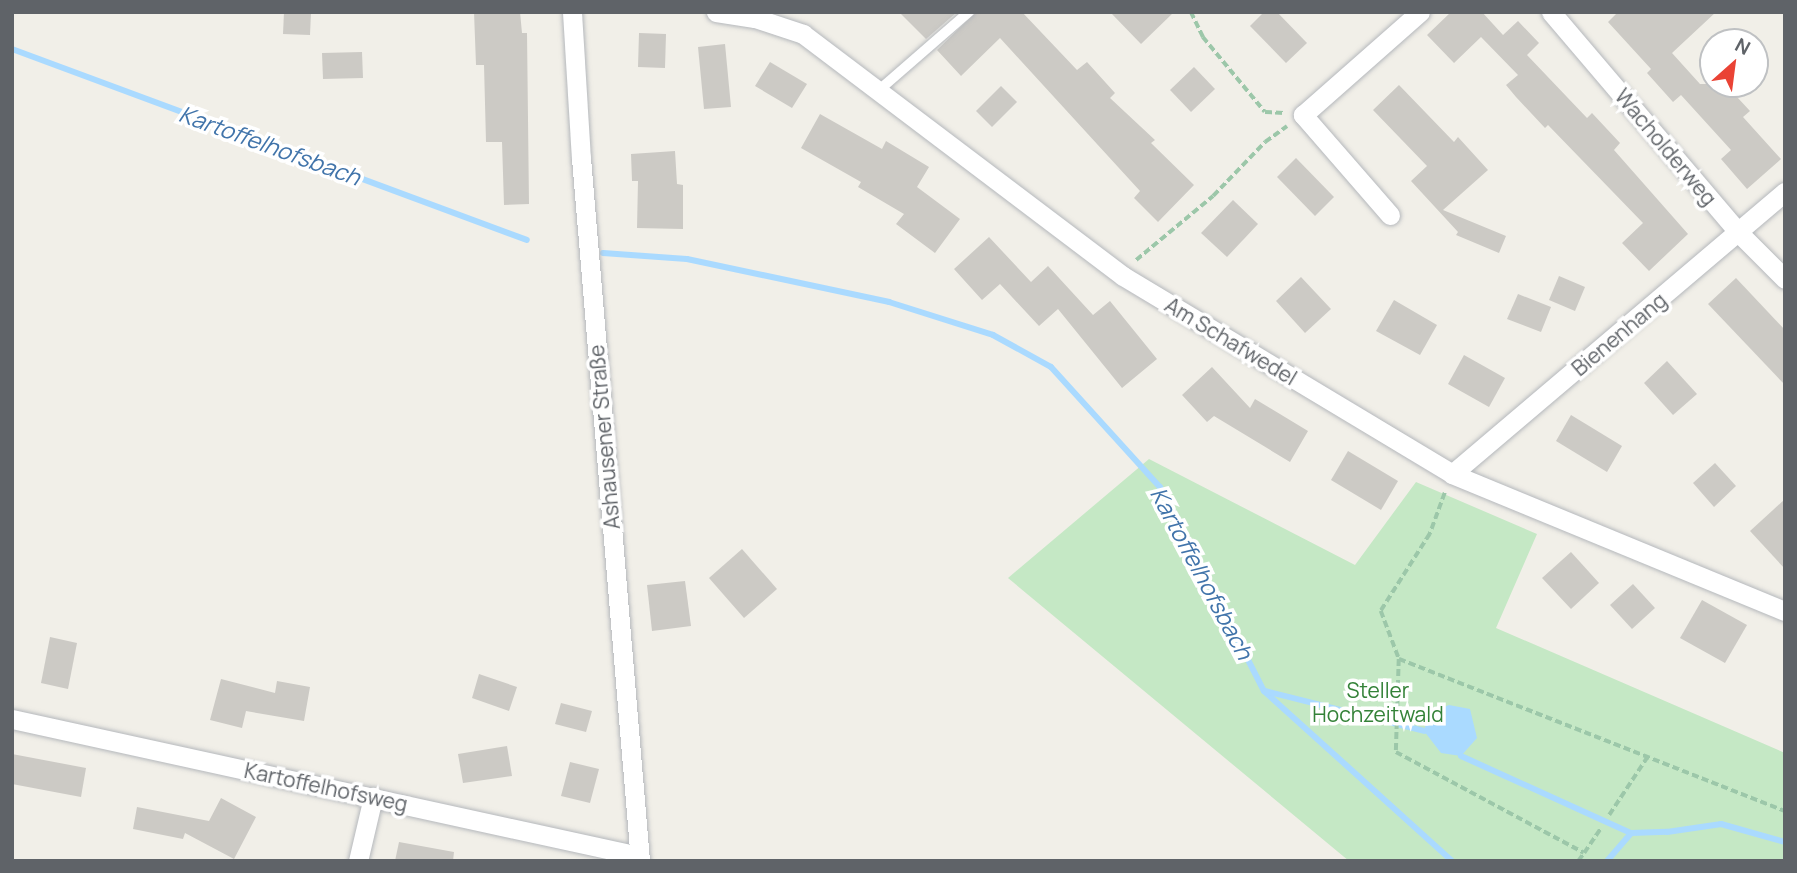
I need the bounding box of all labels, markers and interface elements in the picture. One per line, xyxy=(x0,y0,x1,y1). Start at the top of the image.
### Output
north arrow xyxy=(1699,28,1769,98)
text: N xyxy=(1731,32,1755,61)
street label: Wacholderweg xyxy=(1610,84,1722,210)
water label: Kartoffelhofsbach xyxy=(176,99,364,191)
street label: Bienenhang xyxy=(1567,287,1671,381)
street label: Am Schafwedel xyxy=(1161,292,1301,390)
street label: Ashausener Straße xyxy=(583,344,625,530)
water label: Kartoffelhofsbach xyxy=(1145,482,1259,664)
park label: Steller Hochzeitwald xyxy=(1312,677,1444,727)
street label: Kartoffelhofsweg xyxy=(242,757,410,817)

